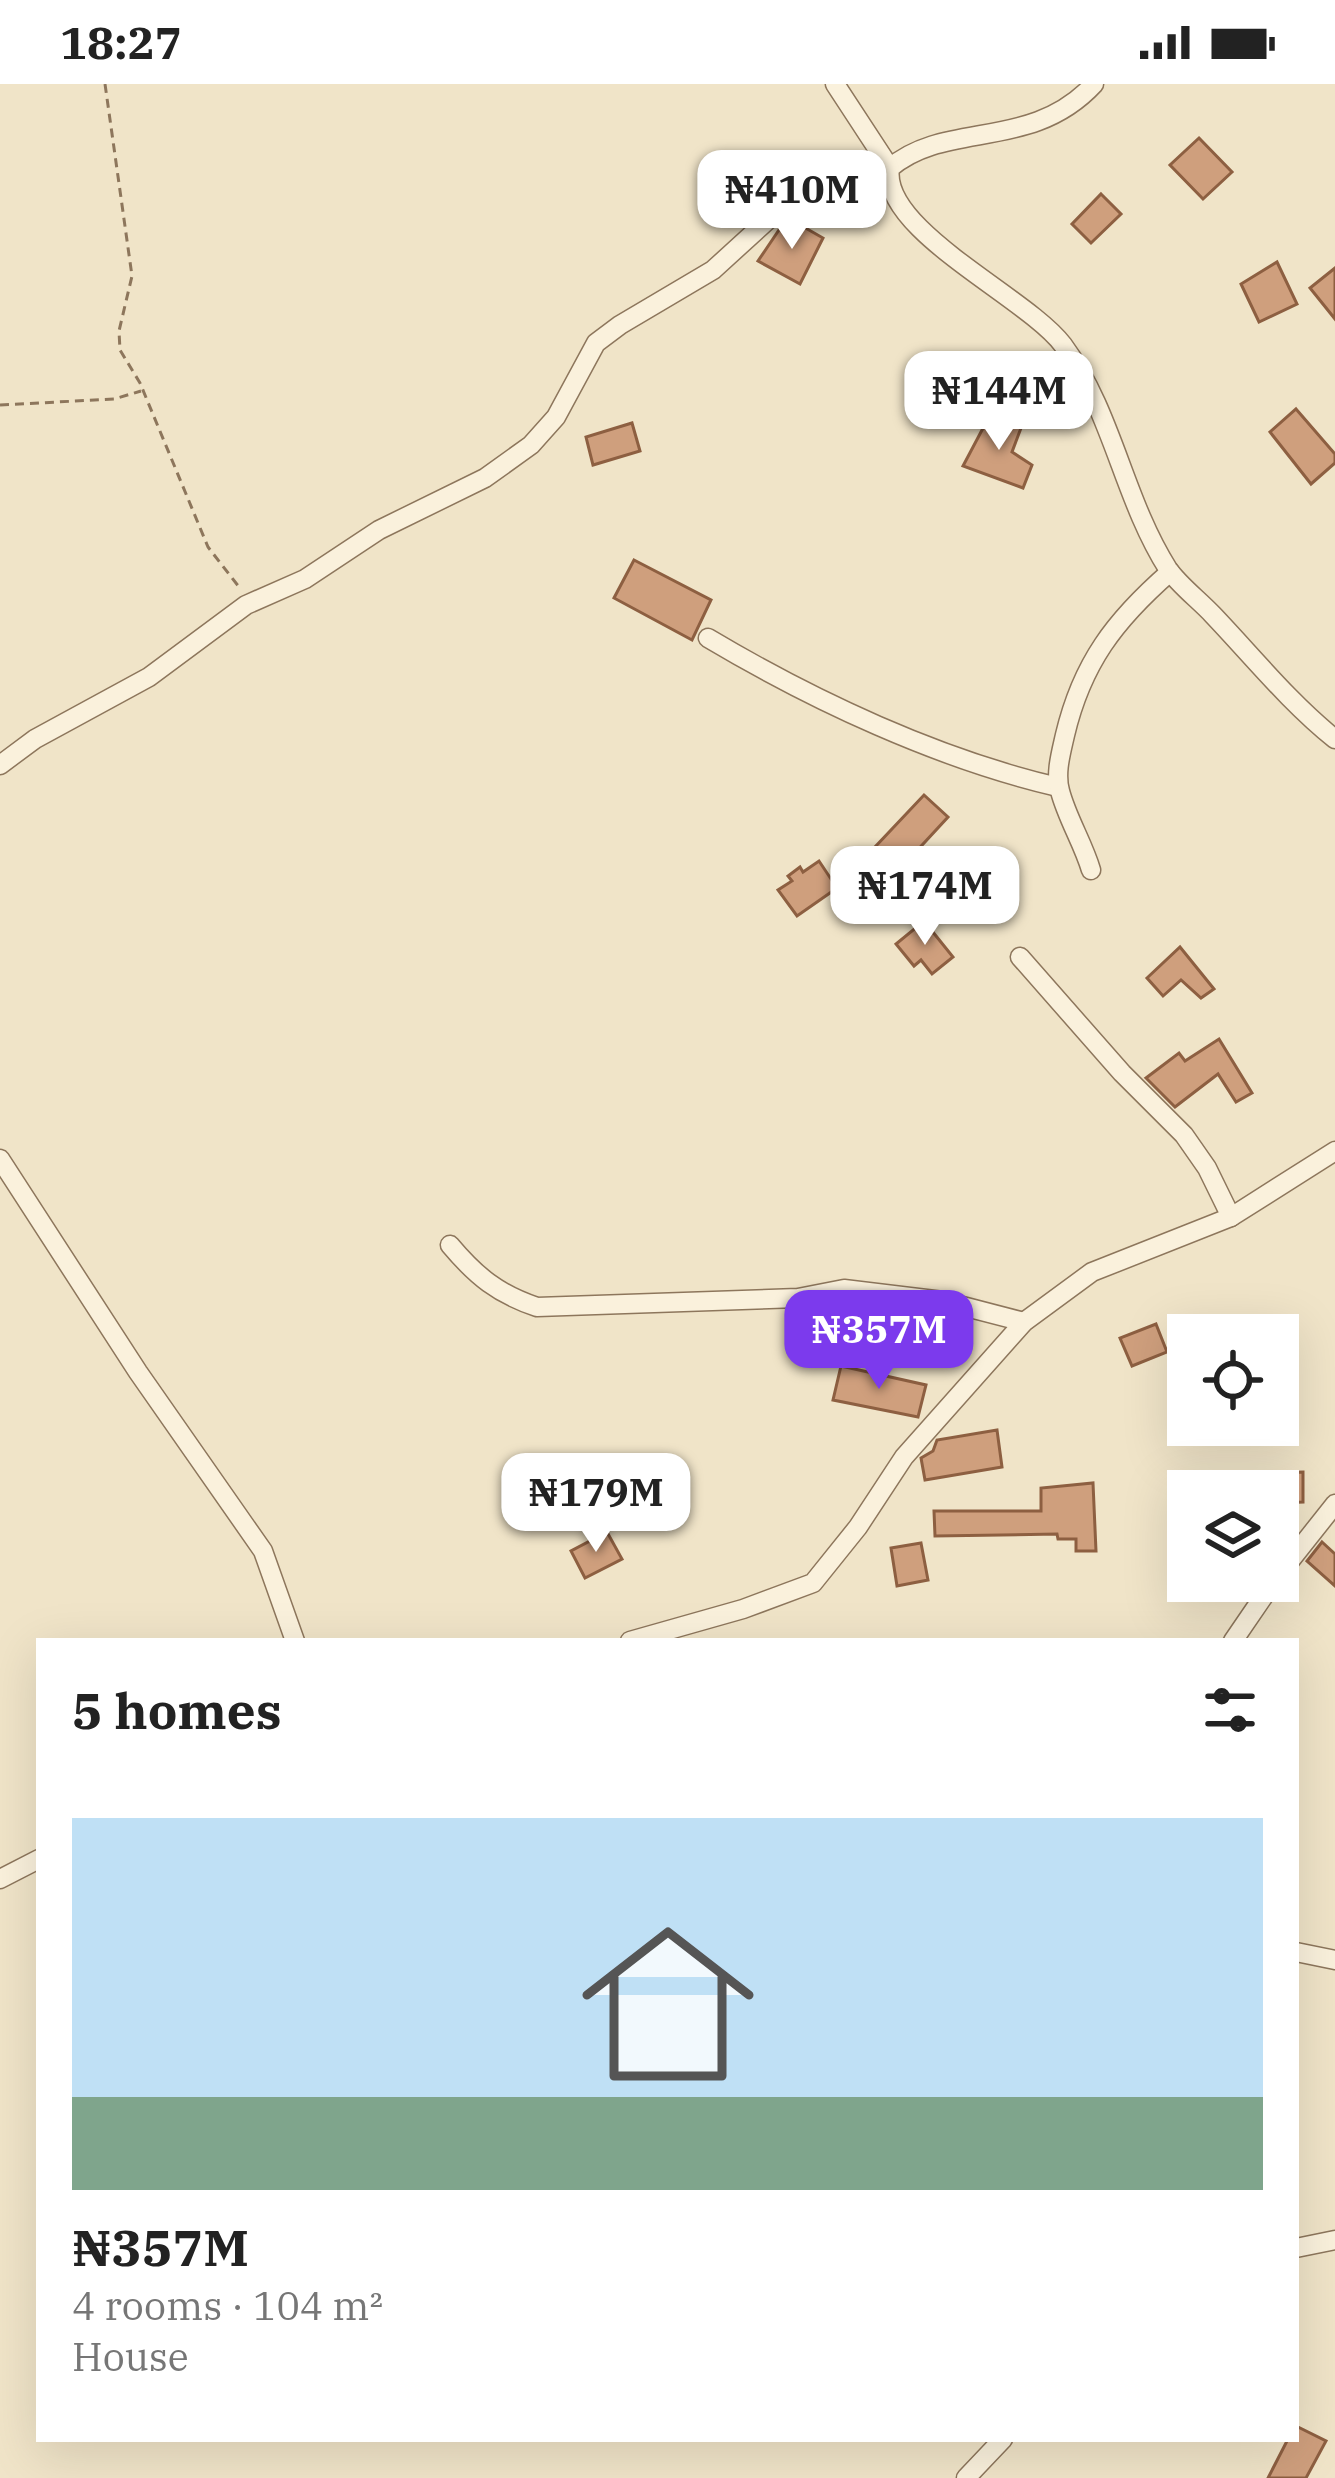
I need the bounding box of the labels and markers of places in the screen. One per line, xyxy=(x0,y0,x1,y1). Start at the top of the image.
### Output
pin: ₦410M xyxy=(708,150,876,252)
pin: ₦144M xyxy=(915,351,1083,453)
pin: ₦174M xyxy=(841,846,1009,948)
pin: ₦357M xyxy=(795,1290,963,1392)
pin: ₦179M xyxy=(512,1453,680,1555)

